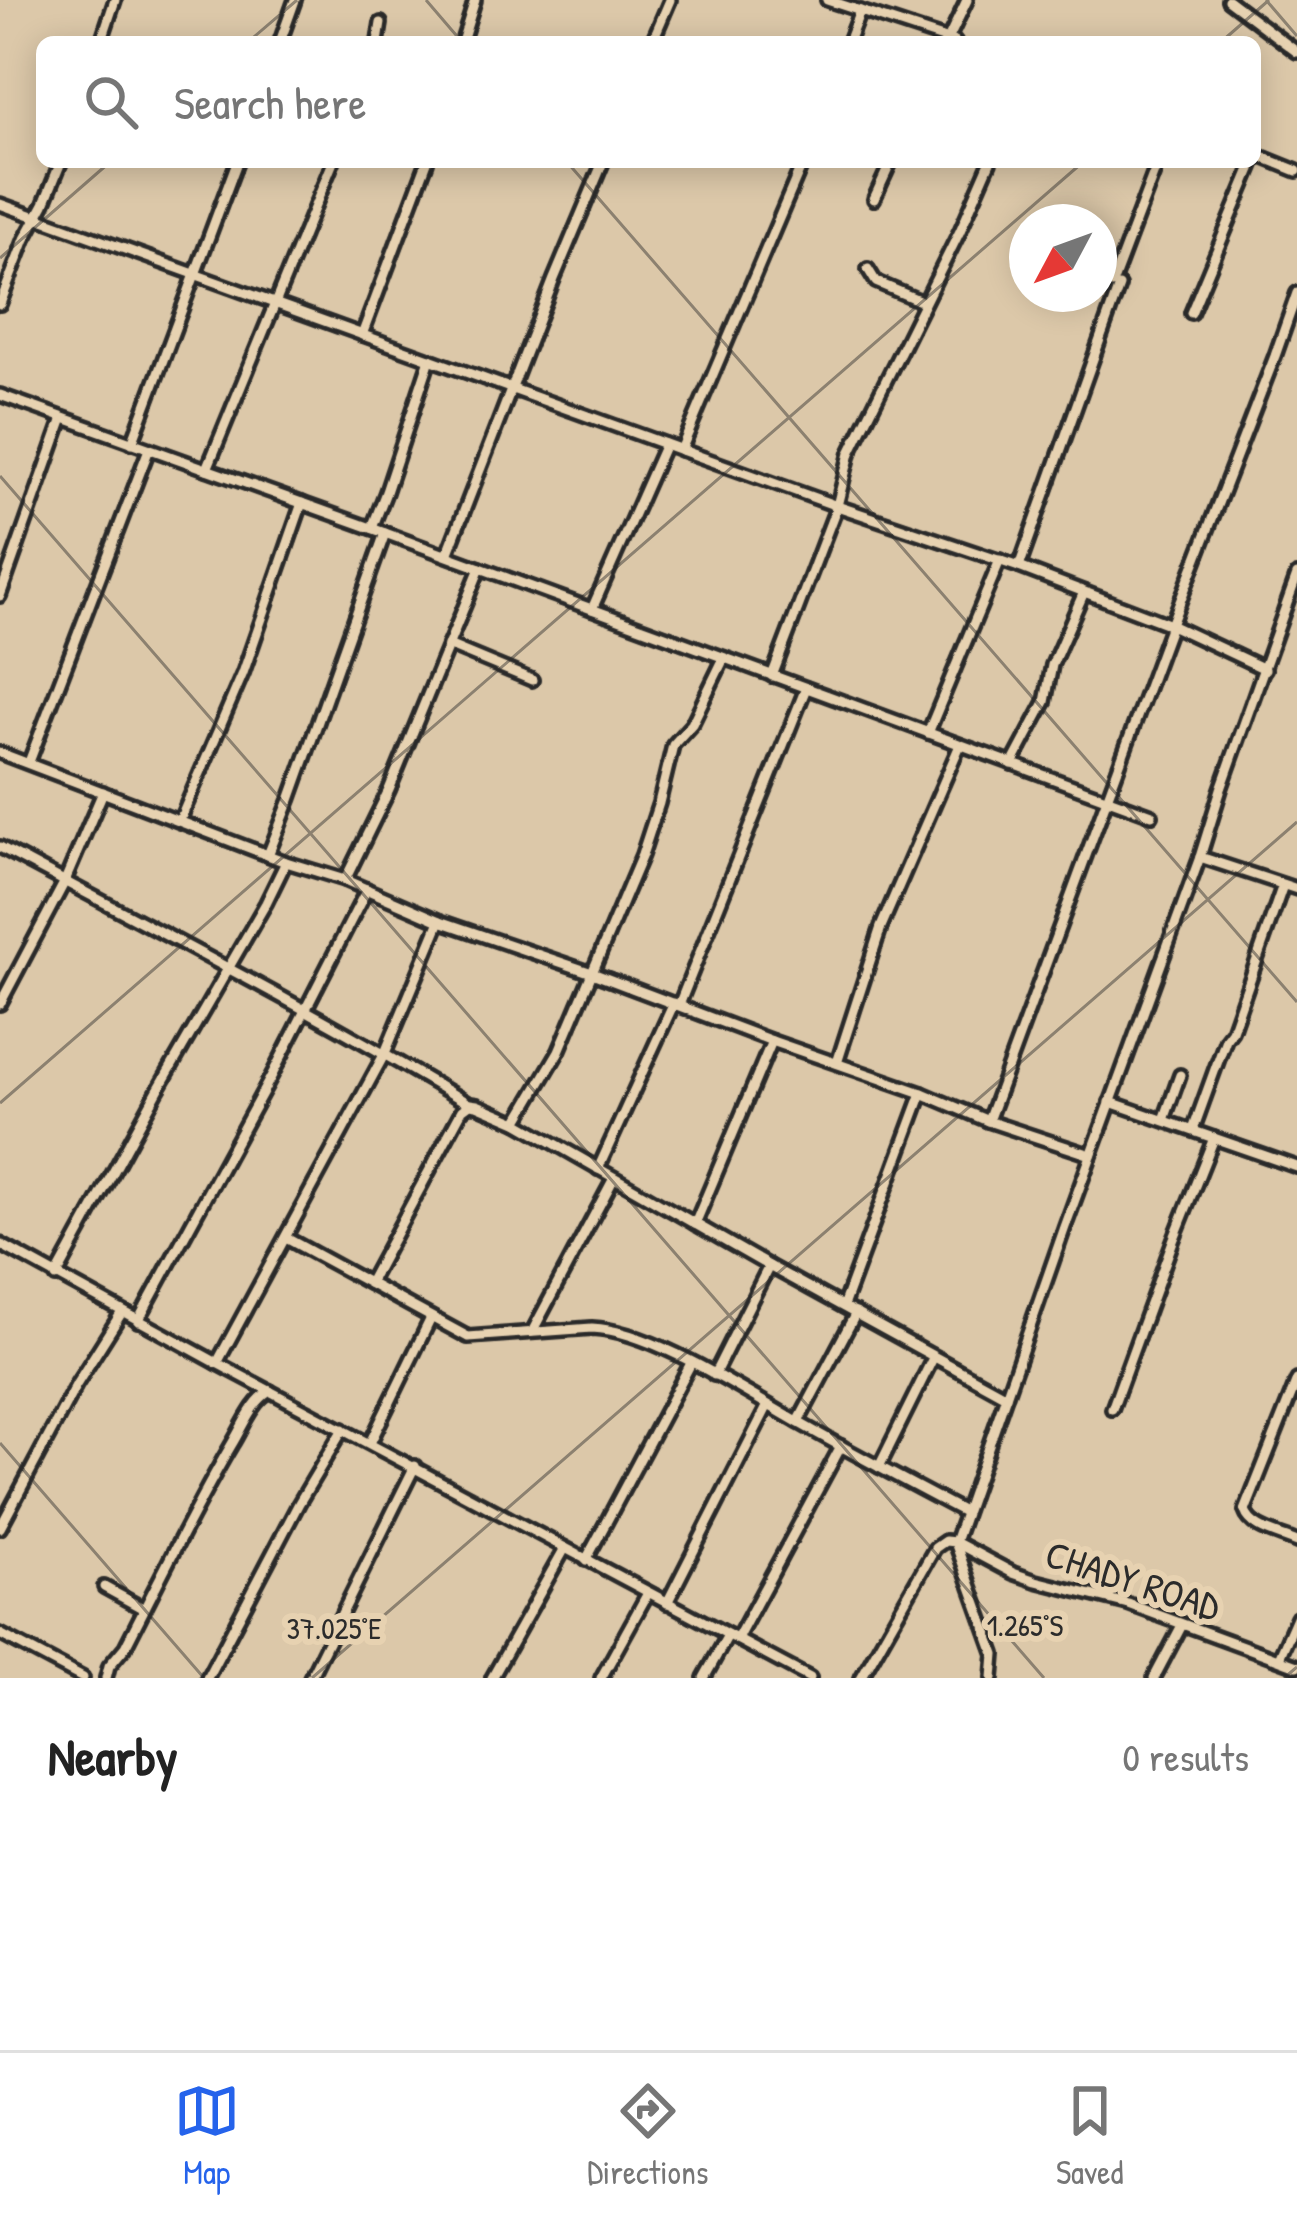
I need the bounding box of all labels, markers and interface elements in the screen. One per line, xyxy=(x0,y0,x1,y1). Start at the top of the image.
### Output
search box xyxy=(36,36,1261,168)
icon: search xyxy=(78,69,144,135)
text: Search here xyxy=(174,72,366,133)
north arrow xyxy=(1009,204,1117,312)
street label: CHADY ROAD xyxy=(1039,1526,1228,1633)
text: 1.265°S xyxy=(987,1605,1064,1645)
text: 37.025°E xyxy=(286,1608,382,1648)
text: Nearby xyxy=(48,1722,178,1791)
text: 0 results xyxy=(1123,1730,1249,1783)
tab: Map xyxy=(174,2078,240,2194)
tab: Directions xyxy=(587,2078,709,2194)
tab: Saved xyxy=(1056,2078,1123,2194)

